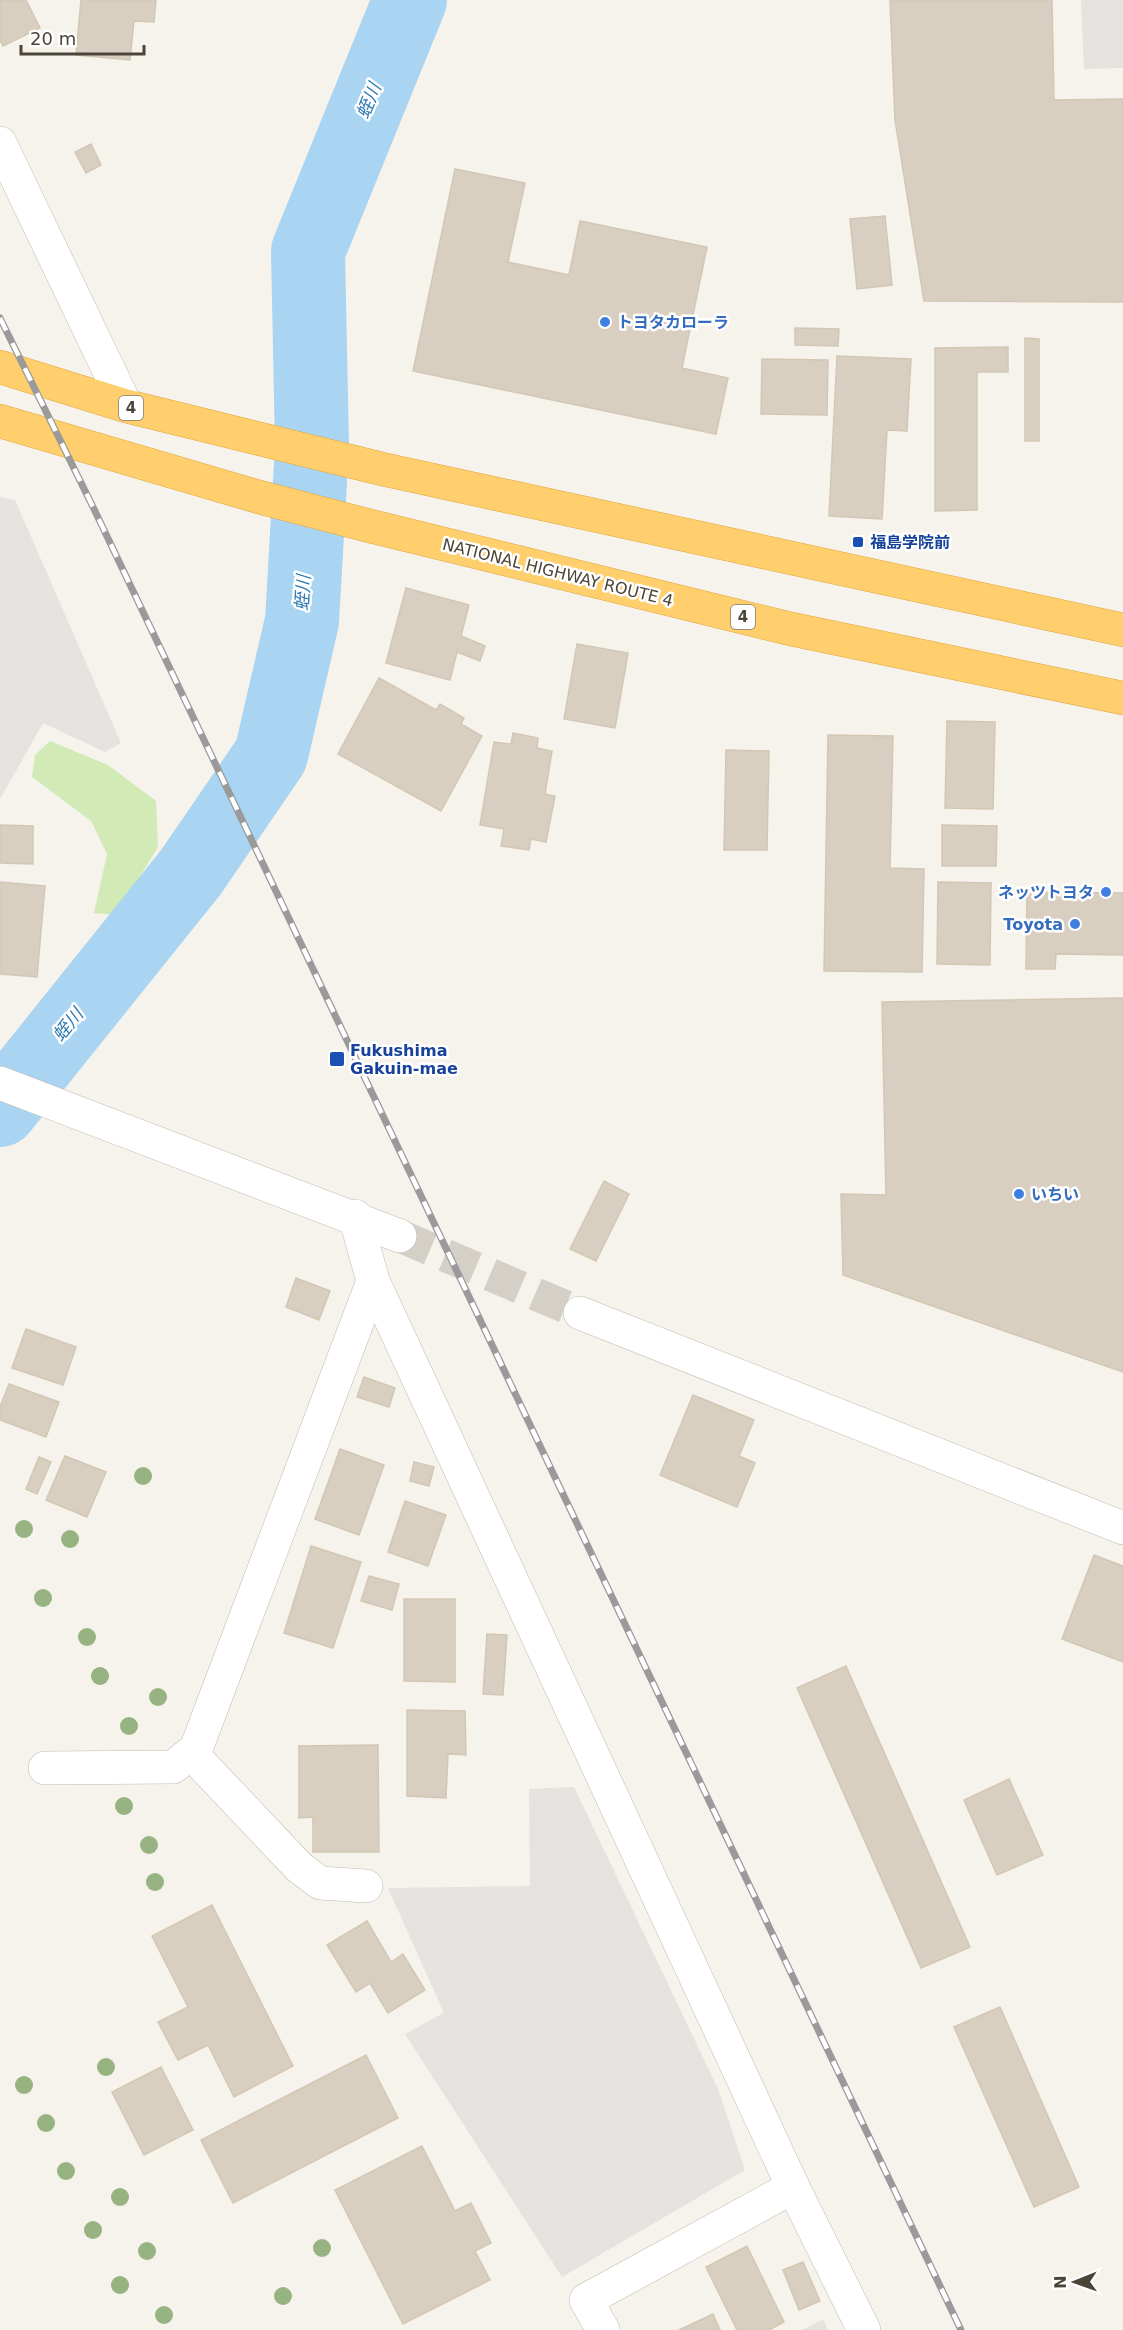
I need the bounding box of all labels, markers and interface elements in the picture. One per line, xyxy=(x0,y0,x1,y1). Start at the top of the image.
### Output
scale bar xyxy=(21,18,144,56)
text: 20 m xyxy=(30,28,76,49)
water label: 蛭川 xyxy=(352,78,386,121)
place label: トヨタカローラ xyxy=(617,313,729,332)
marker: トヨタカローラ xyxy=(598,315,612,329)
road number: 4 xyxy=(119,396,143,420)
place label: 福島学院前 xyxy=(870,533,950,552)
street label: NATIONAL HIGHWAY ROUTE 4 xyxy=(441,535,675,610)
marker: 福島学院前 xyxy=(851,535,865,549)
water label: 蛭川 xyxy=(291,572,314,611)
road number: 4 xyxy=(731,605,755,629)
place label: ネッツトヨタ xyxy=(998,883,1094,902)
marker: ネッツトヨタ xyxy=(1099,885,1113,899)
place label: Toyota xyxy=(1003,915,1063,934)
marker: Toyota xyxy=(1068,917,1082,931)
water label: 蛭川 xyxy=(48,1003,88,1045)
place label: Fukushima Gakuin-mae xyxy=(350,1041,458,1078)
marker: Fukushima Gakuin-mae xyxy=(328,1050,346,1068)
place label: いちい xyxy=(1031,1185,1079,1204)
marker: いちい xyxy=(1012,1187,1026,1201)
north arrow xyxy=(1045,2252,1105,2312)
text: N xyxy=(1051,2275,1070,2289)

